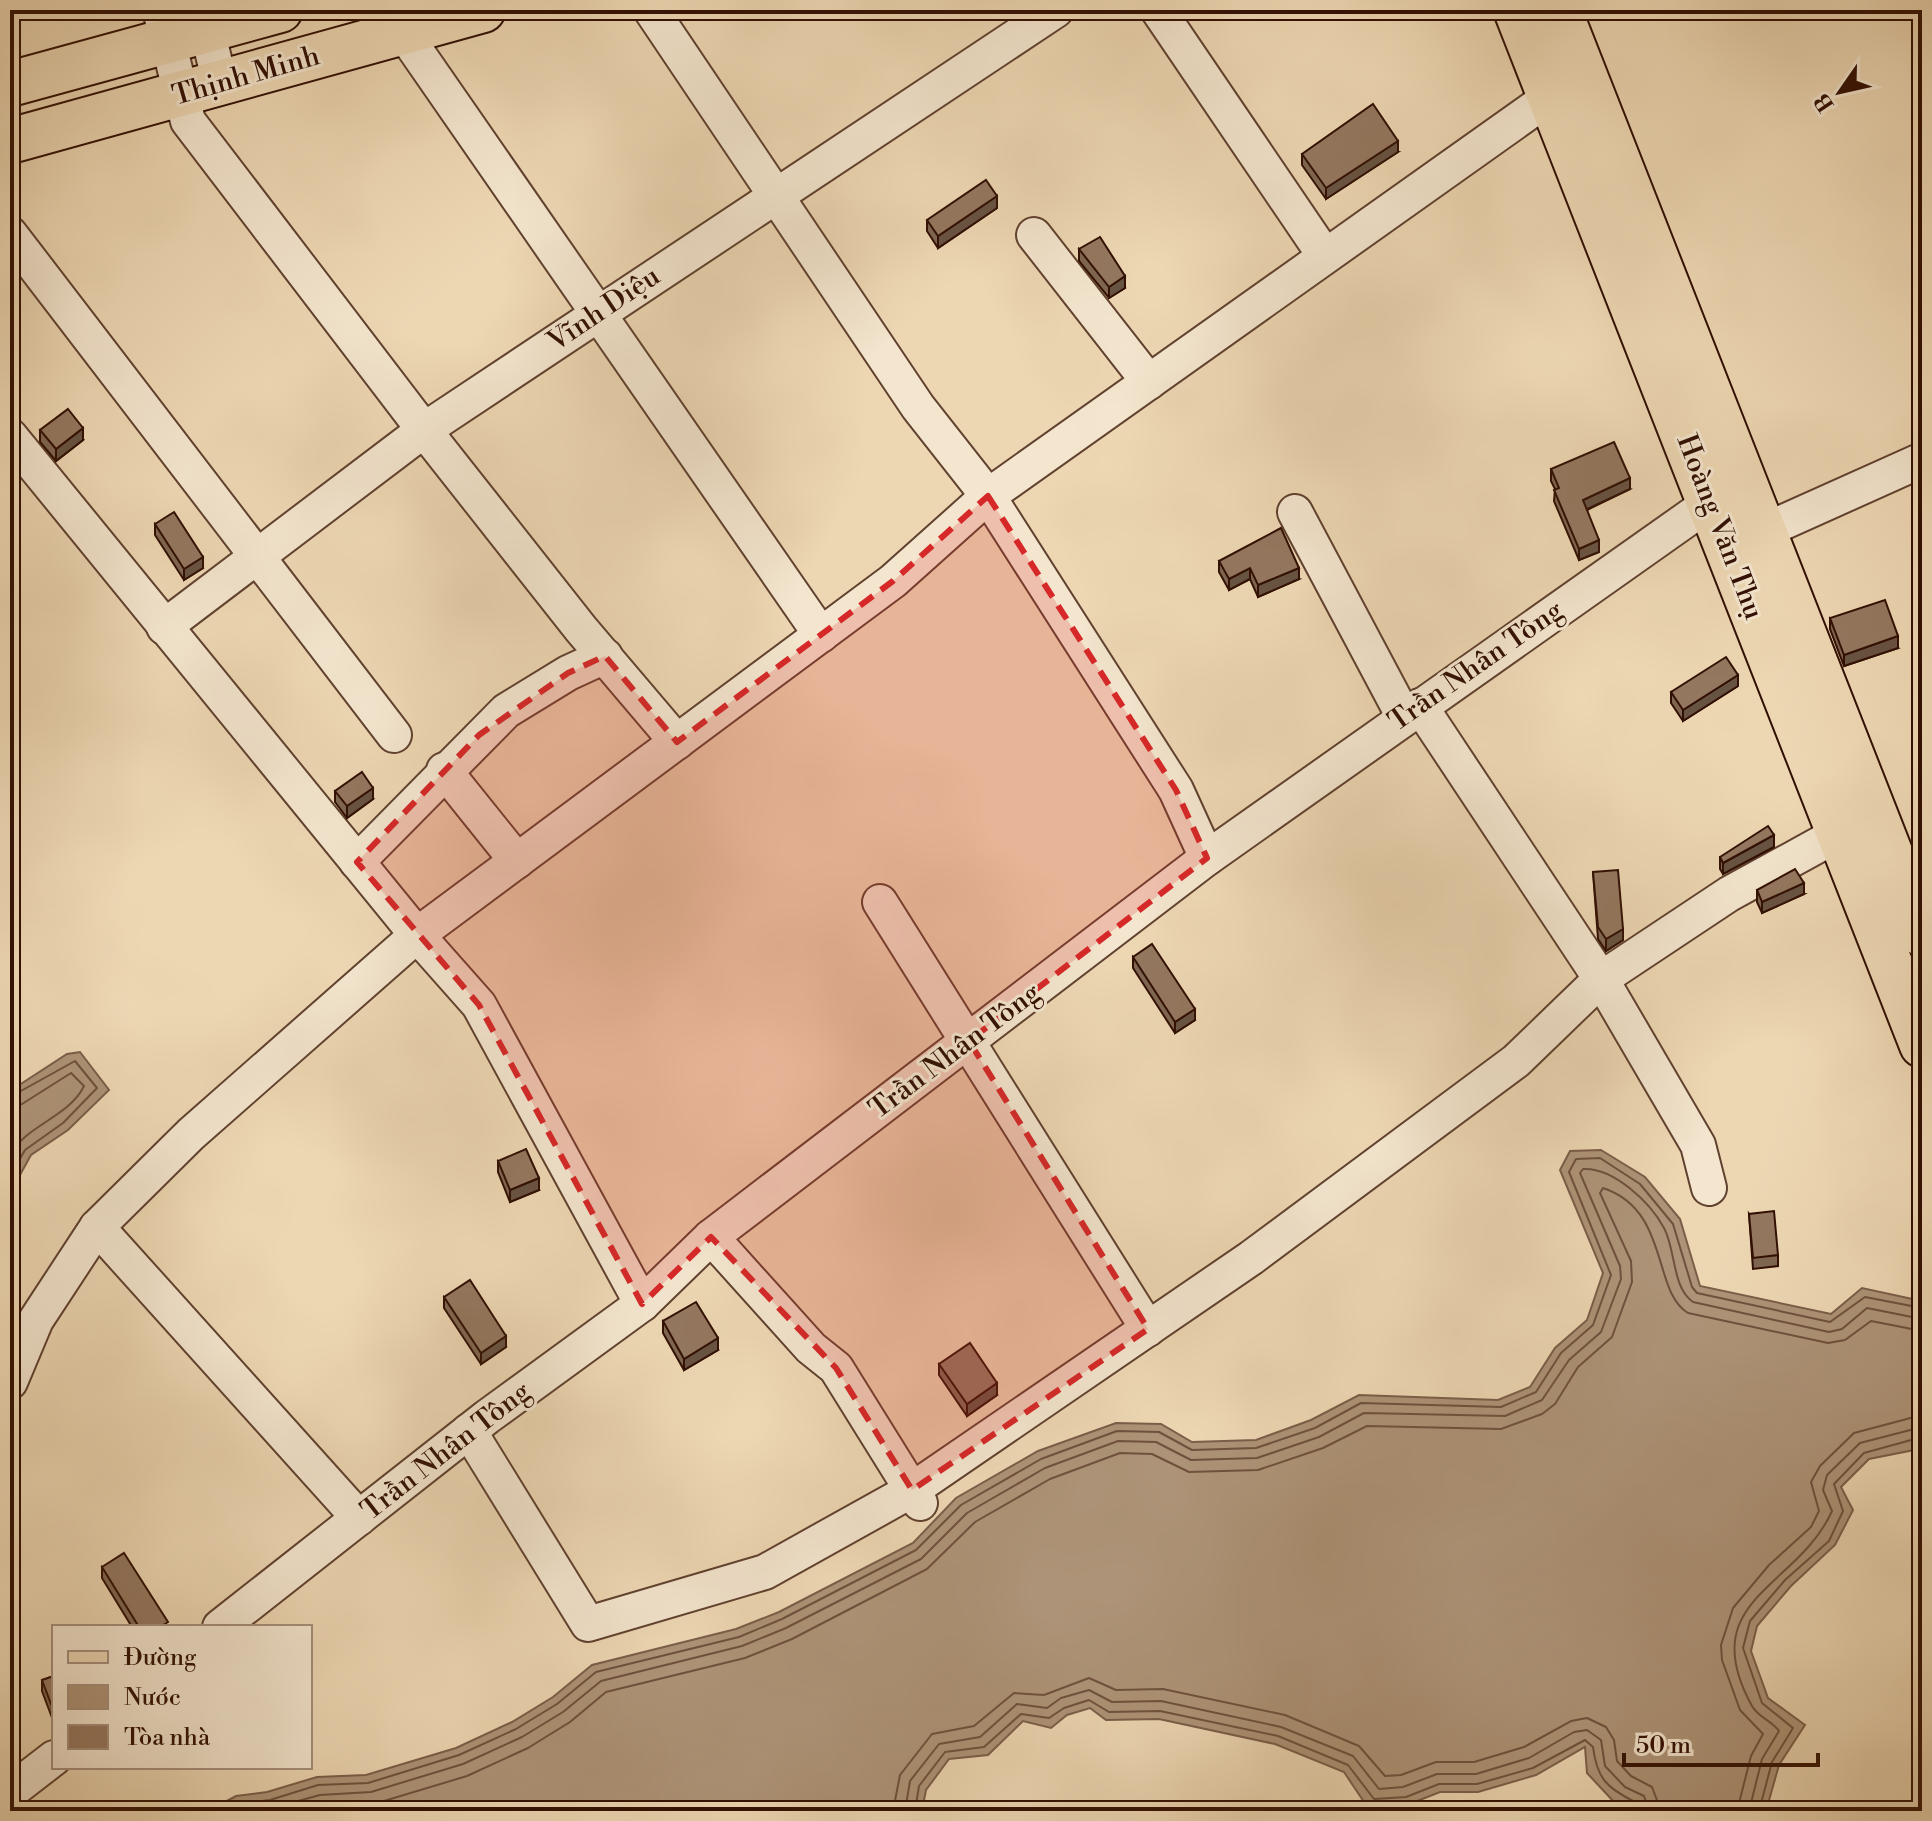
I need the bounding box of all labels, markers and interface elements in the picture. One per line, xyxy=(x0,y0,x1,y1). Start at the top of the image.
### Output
street label: Thịnh Minh xyxy=(168,38,324,114)
north arrow xyxy=(1800,52,1880,132)
text: B xyxy=(1809,88,1840,117)
street label: Vĩnh Diệu xyxy=(540,259,667,360)
street label: Hoàng Văn Thụ xyxy=(1669,430,1771,625)
street label: Trần Nhân Tông xyxy=(1382,592,1571,739)
street label: Trần Nhân Tông xyxy=(862,975,1048,1127)
street label: Trần Nhân Tông xyxy=(354,1374,538,1528)
legend xyxy=(52,1625,312,1769)
text: Đường xyxy=(124,1643,197,1673)
text: Nước xyxy=(124,1683,181,1713)
scale bar xyxy=(1624,1717,1818,1767)
text: Tòa nhà xyxy=(124,1723,211,1753)
text: 50 m xyxy=(1636,1731,1691,1761)

